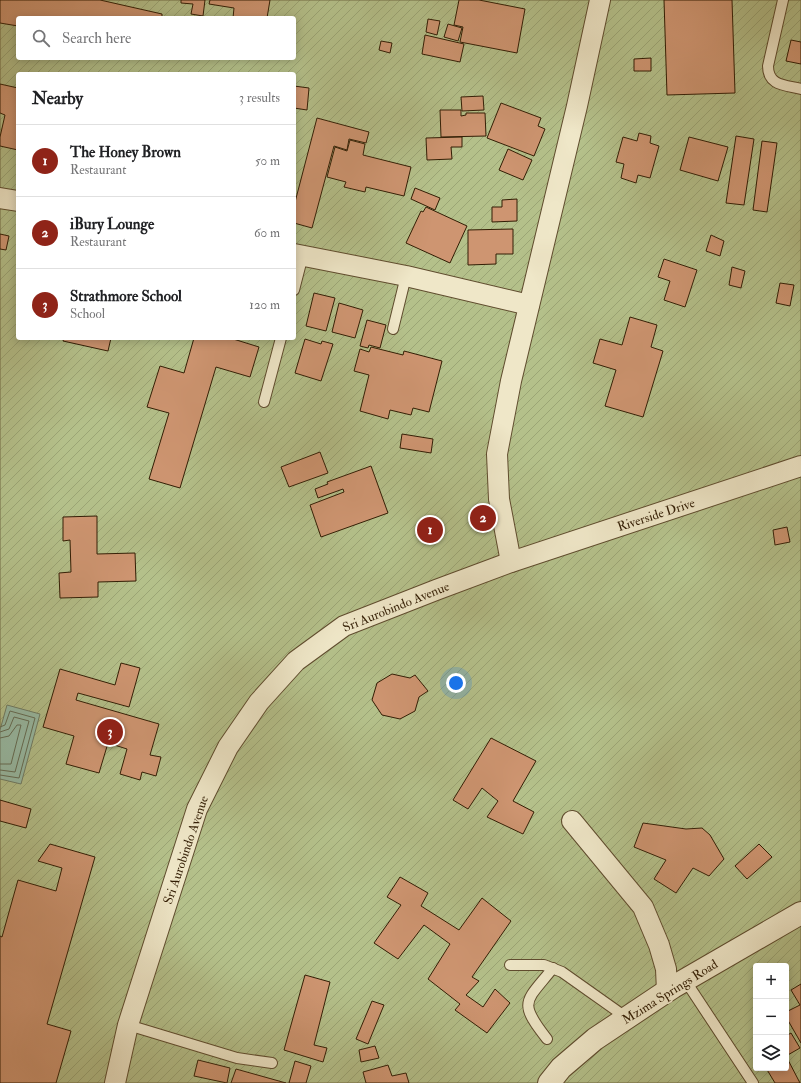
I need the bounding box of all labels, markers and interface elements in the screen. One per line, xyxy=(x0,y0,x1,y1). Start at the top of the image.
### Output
search box xyxy=(16,16,296,60)
icon: search xyxy=(30,27,52,49)
text: Search here xyxy=(62,29,131,48)
text: Nearby xyxy=(32,88,83,109)
text: 3 results xyxy=(239,90,280,106)
text: The Honey Brown xyxy=(70,143,181,162)
text: 1 xyxy=(43,153,47,169)
text: 50 m xyxy=(255,153,280,169)
text: Restaurant xyxy=(70,162,126,178)
text: iBury Lounge xyxy=(70,215,154,234)
text: 2 xyxy=(42,225,48,241)
text: 60 m xyxy=(254,225,280,241)
text: Restaurant xyxy=(70,234,126,250)
text: Strathmore School xyxy=(70,287,182,306)
text: 3 xyxy=(43,297,48,313)
text: 120 m xyxy=(249,297,280,313)
text: School xyxy=(70,306,105,322)
street label: Riverside Drive xyxy=(615,495,697,535)
pin: 2 xyxy=(470,503,496,533)
pin: 1 xyxy=(417,515,443,545)
street label: Sri Aurobindo Avenue xyxy=(340,578,452,636)
your location xyxy=(446,673,466,693)
pin: 3 xyxy=(97,717,123,747)
street label: Sri Aurobindo Avenue xyxy=(160,793,212,906)
street label: Mzima Springs Road xyxy=(619,956,722,1029)
map controls xyxy=(753,963,789,1071)
button: + xyxy=(753,963,789,999)
button: − xyxy=(753,999,789,1035)
button: layers xyxy=(753,1035,789,1071)

